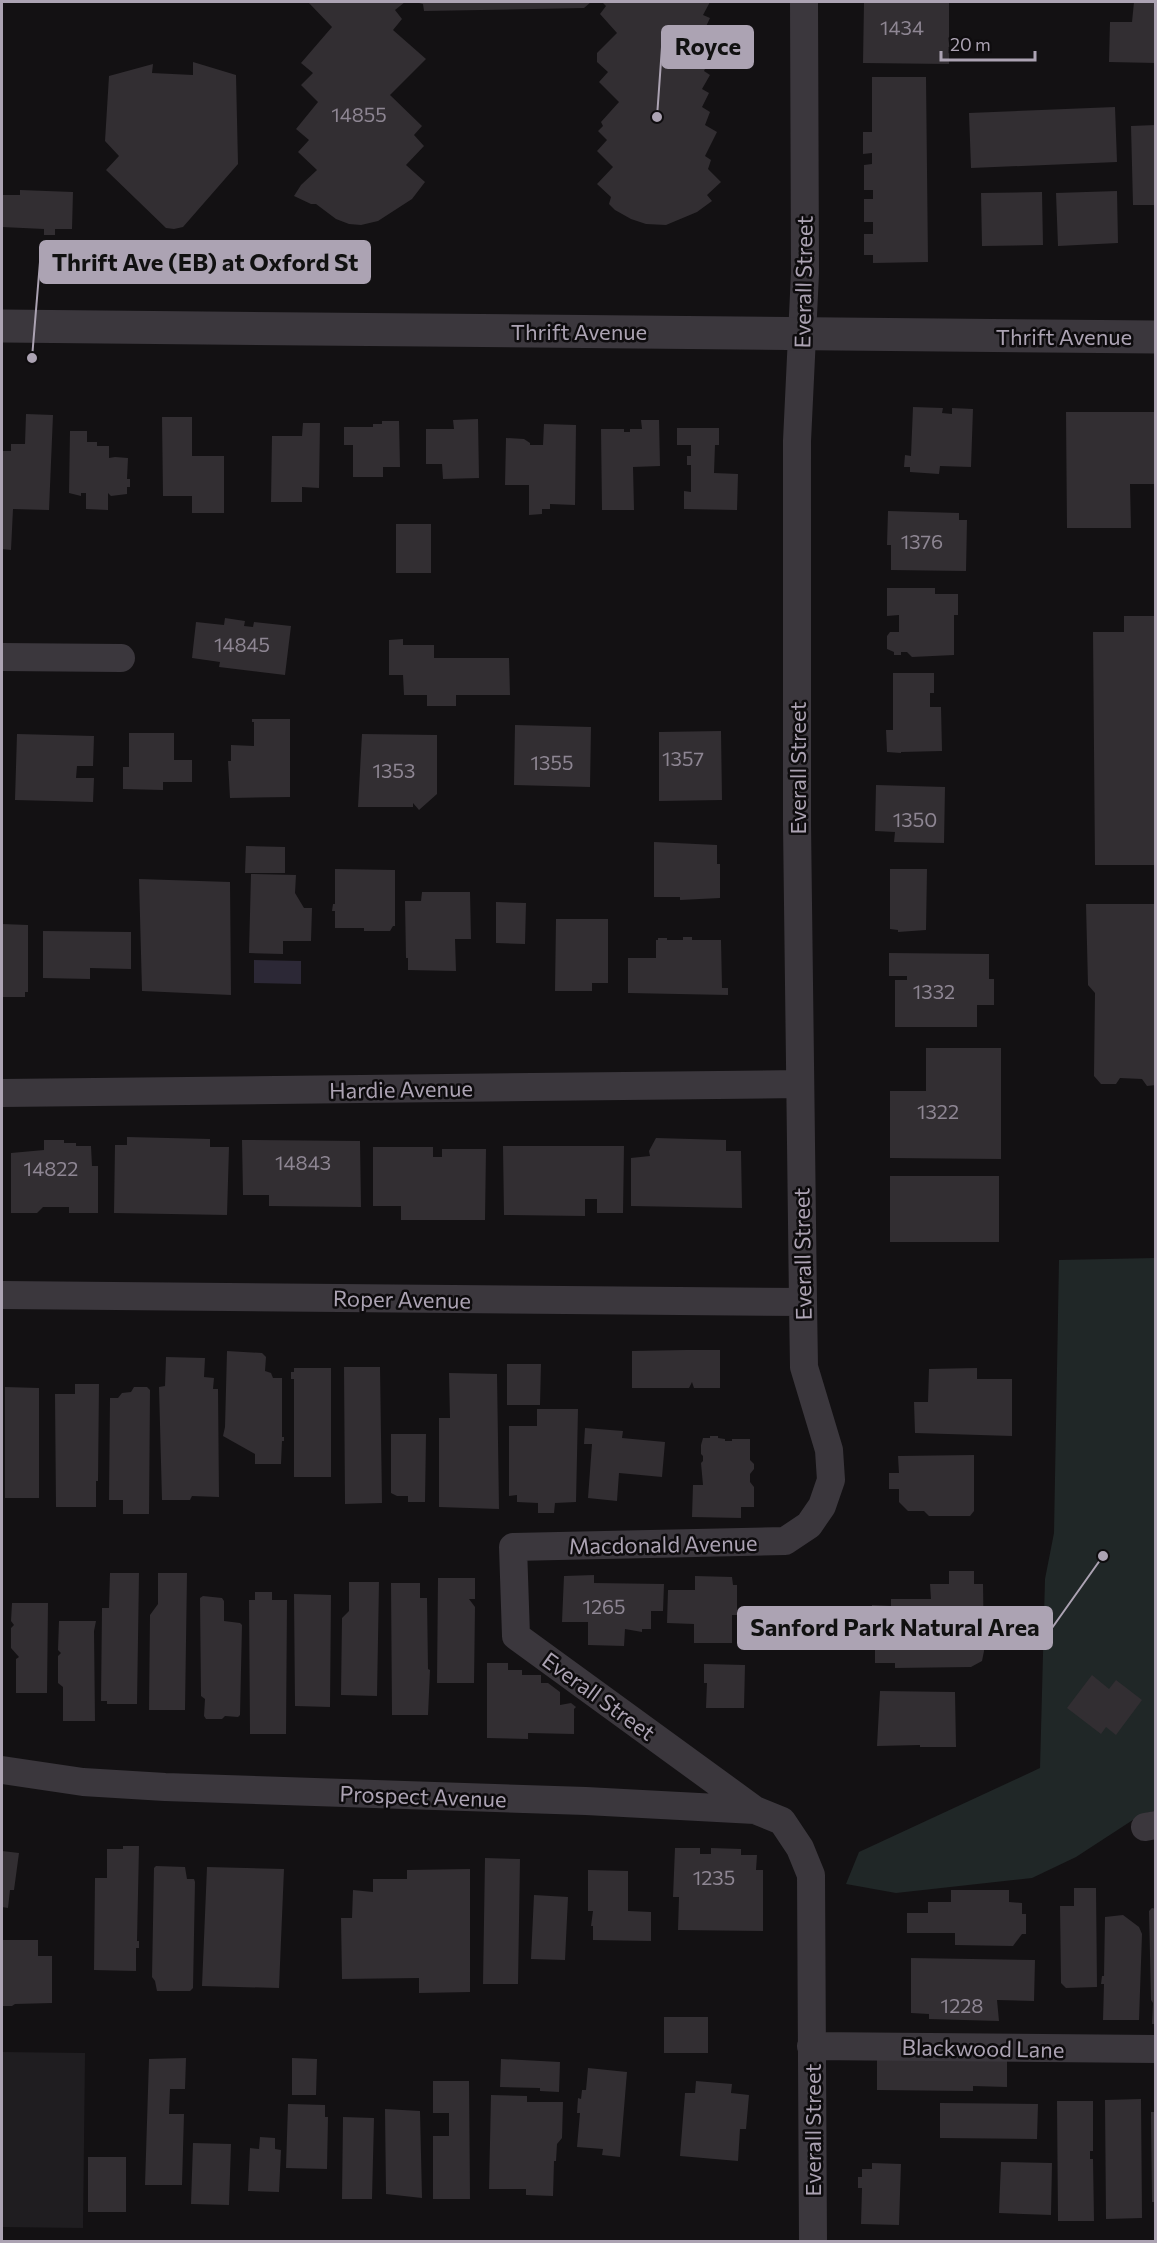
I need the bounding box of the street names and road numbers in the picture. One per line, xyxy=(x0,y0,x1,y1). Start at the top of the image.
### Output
street label: Everall Street xyxy=(788,215,818,349)
street label: Thrift Avenue xyxy=(511,318,647,345)
street label: Thrift Avenue xyxy=(996,323,1132,350)
street label: Everall Street xyxy=(784,702,811,834)
street label: Hardie Avenue xyxy=(329,1074,473,1104)
street label: Everall Street xyxy=(787,1187,817,1321)
street label: Roper Avenue xyxy=(333,1284,471,1314)
street label: Macdonald Avenue xyxy=(568,1529,758,1559)
street label: Everall Street xyxy=(537,1646,661,1746)
street label: Prospect Avenue xyxy=(339,1780,507,1812)
street label: Blackwood Lane xyxy=(901,2033,1065,2063)
street label: Everall Street xyxy=(799,2064,826,2196)

